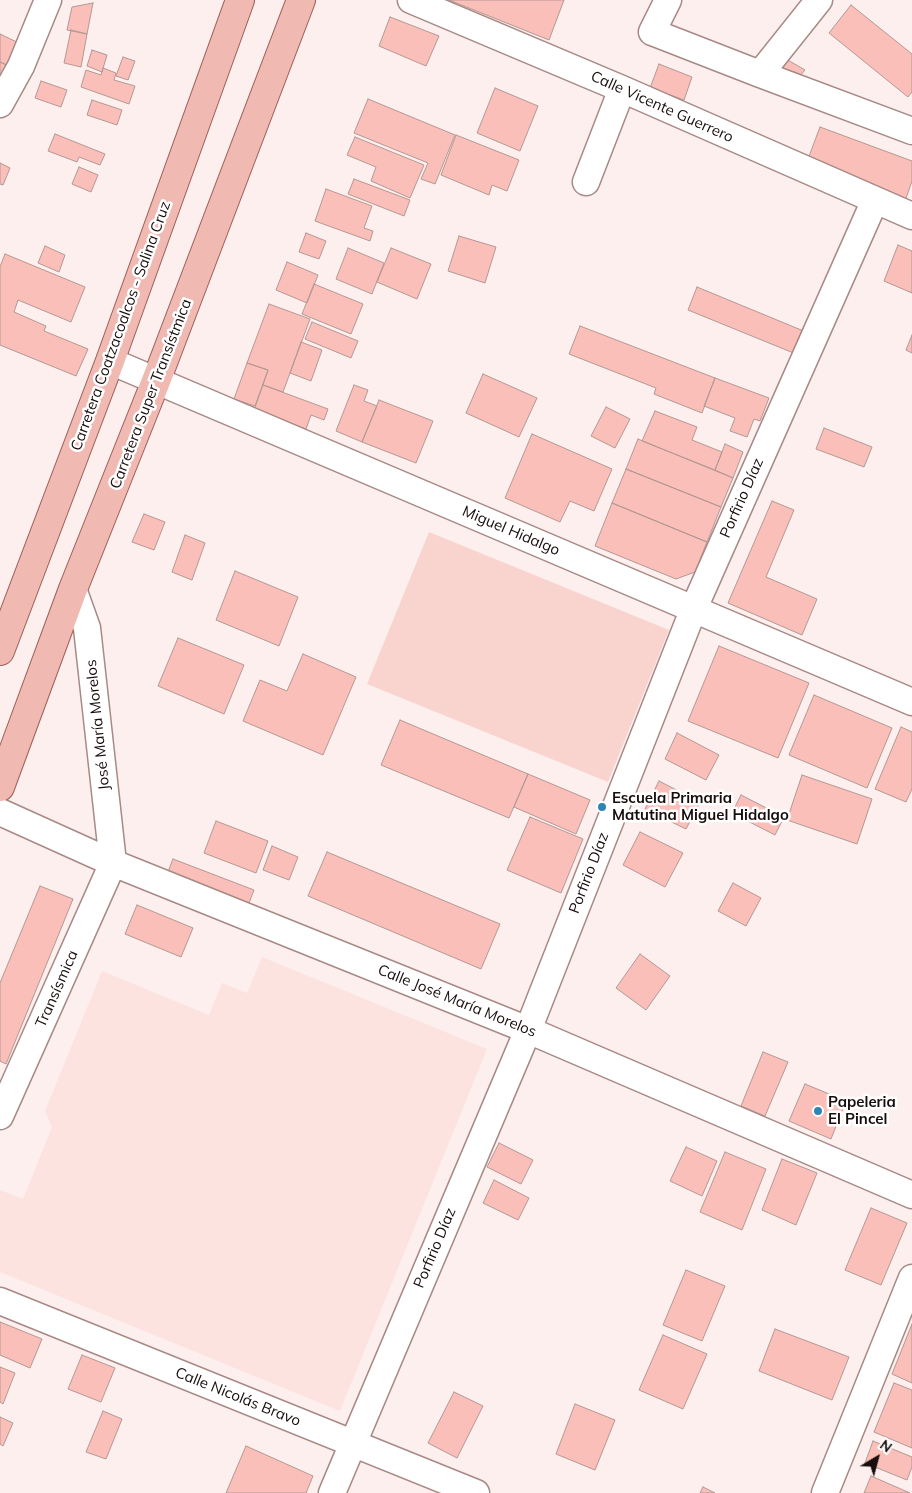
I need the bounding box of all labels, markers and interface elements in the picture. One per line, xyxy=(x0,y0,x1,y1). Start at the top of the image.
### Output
street label: Calle Vicente Guerrero xyxy=(588,67,736,147)
street label: Carretera Coatzacoalcos - Salina Cruz xyxy=(67,199,175,453)
street label: Carretera Super Transístmica xyxy=(106,297,196,491)
street label: Porfirio Díaz xyxy=(716,455,768,541)
street label: Miguel Hidalgo xyxy=(460,502,562,560)
street label: José María Morelos xyxy=(82,659,114,791)
place label: Escuela Primaria Matutina Miguel Hidalgo xyxy=(612,789,789,824)
marker: Escuela Primaria Matutina Miguel Hidalgo xyxy=(596,801,608,813)
street label: Porfirio Díaz xyxy=(565,830,613,916)
street label: Transísmica xyxy=(32,948,82,1030)
street label: Calle José María Morelos xyxy=(375,961,539,1041)
place label: Papeleria El Pincel xyxy=(828,1093,896,1128)
marker: Papeleria El Pincel xyxy=(812,1105,824,1117)
street label: Porfirio Díaz xyxy=(410,1205,460,1291)
street label: Calle Nicolás Bravo xyxy=(173,1364,303,1430)
north arrow xyxy=(852,1433,902,1483)
text: N xyxy=(876,1436,896,1456)

